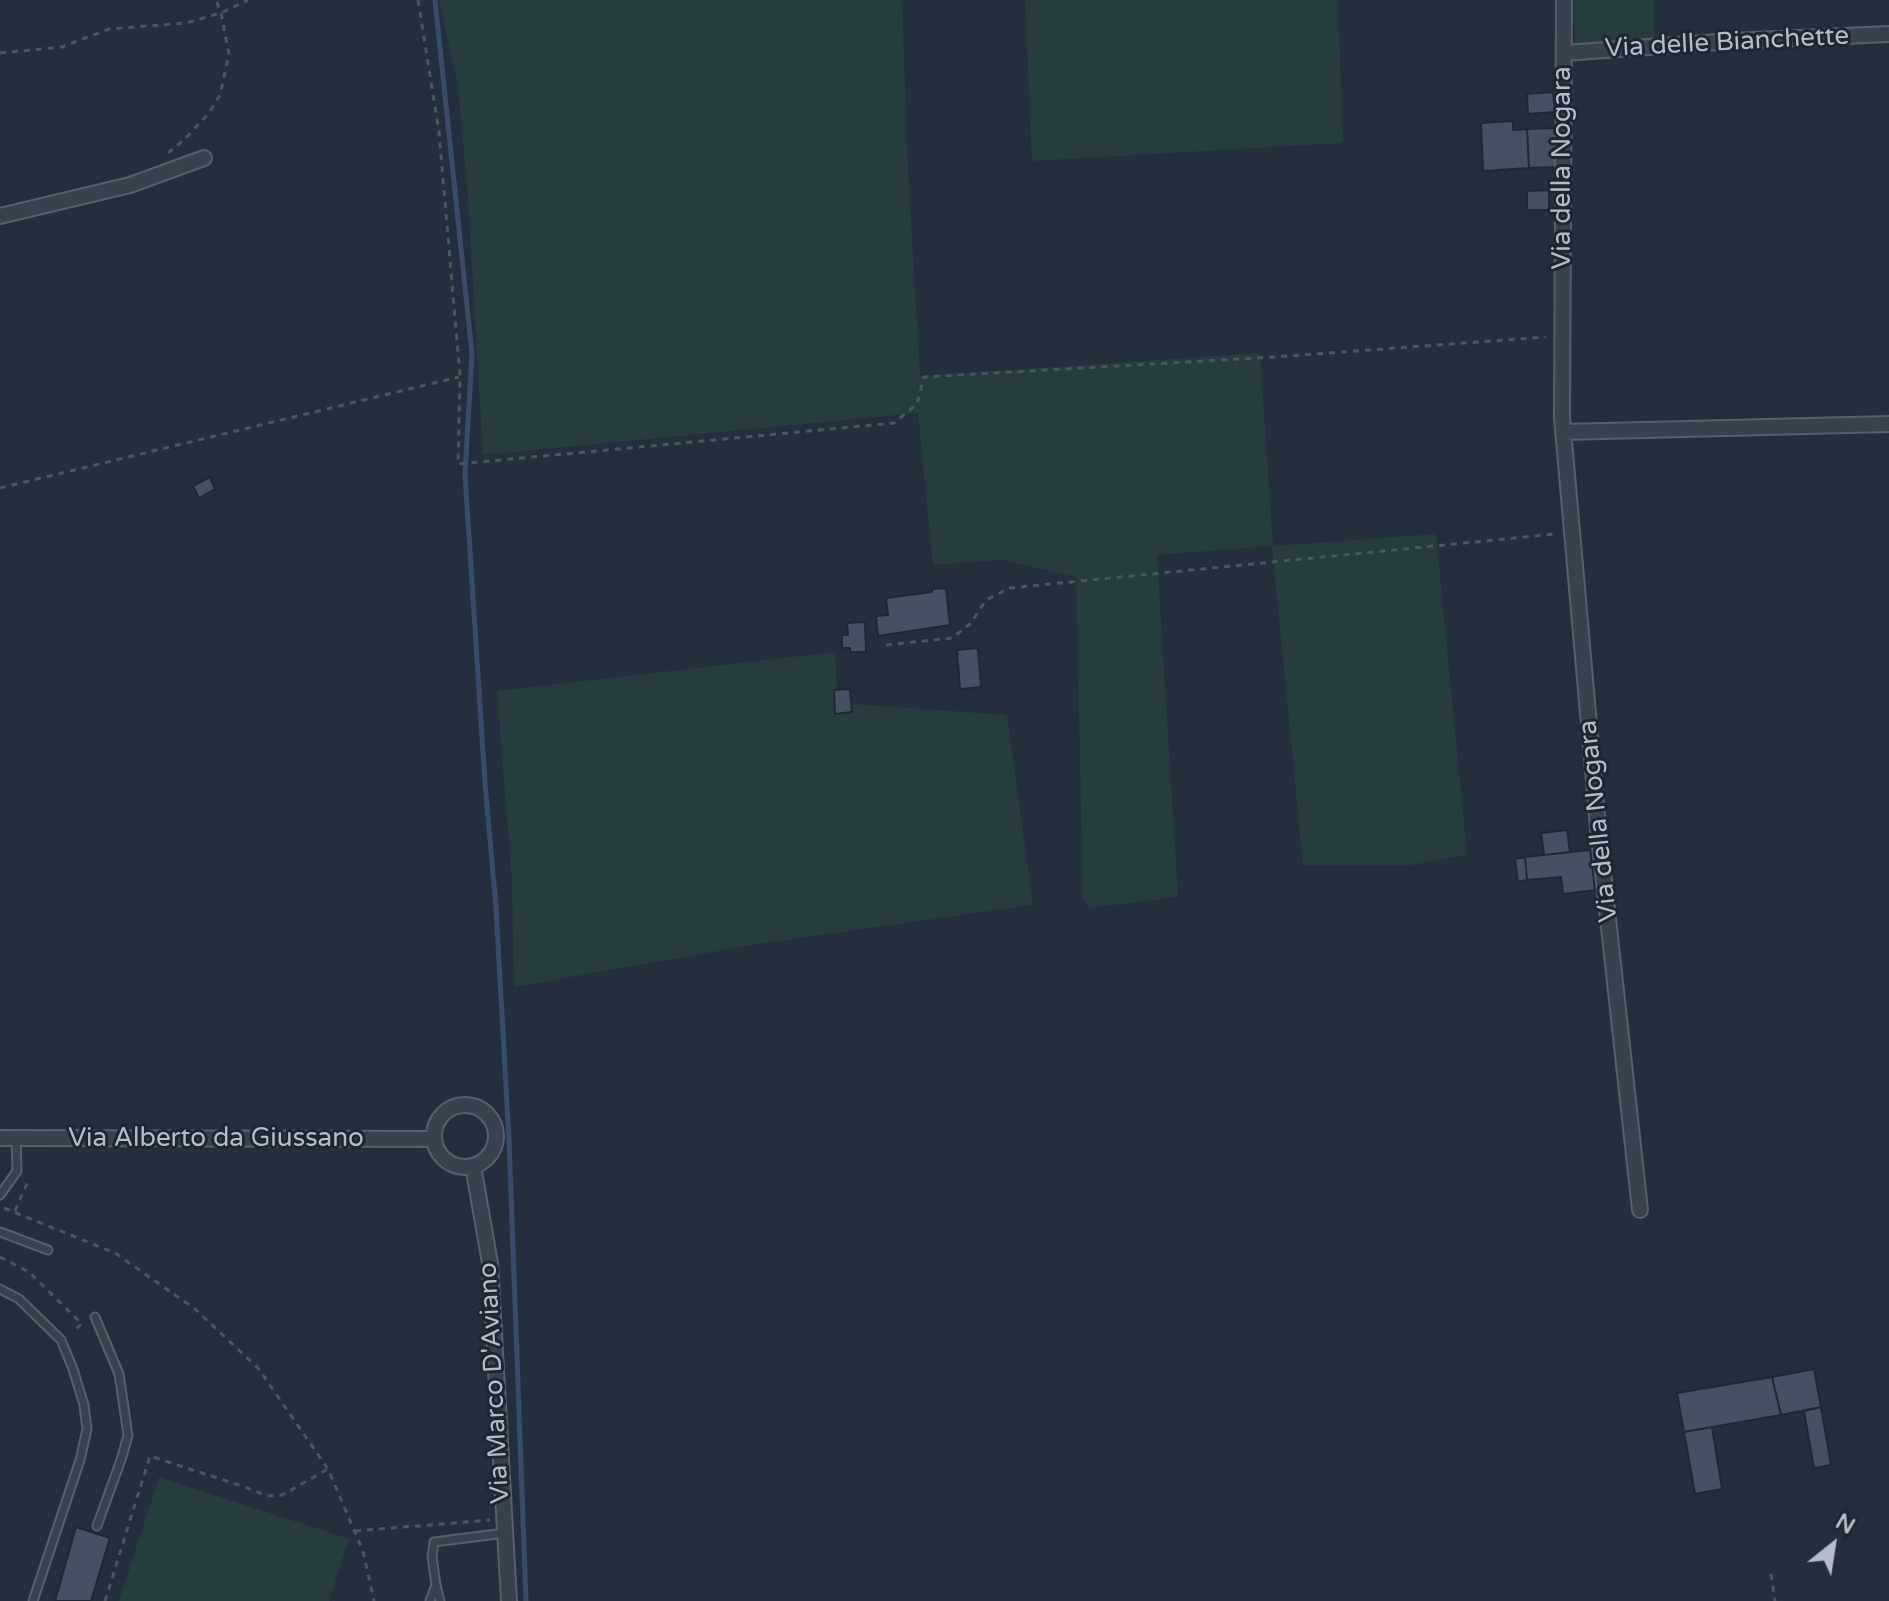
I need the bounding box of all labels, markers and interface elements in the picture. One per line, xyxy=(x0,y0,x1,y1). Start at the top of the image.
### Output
street label: Via delle Bianchette xyxy=(1604,21,1850,65)
street label: Via della Nogara xyxy=(1547,67,1579,269)
street label: Via della Nogara xyxy=(1573,718,1625,924)
street label: Via Alberto da Giussano xyxy=(68,1123,364,1155)
street label: Via Marco D'Aviano xyxy=(473,1262,517,1504)
north arrow xyxy=(1793,1505,1873,1585)
text: N xyxy=(1831,1509,1859,1540)

